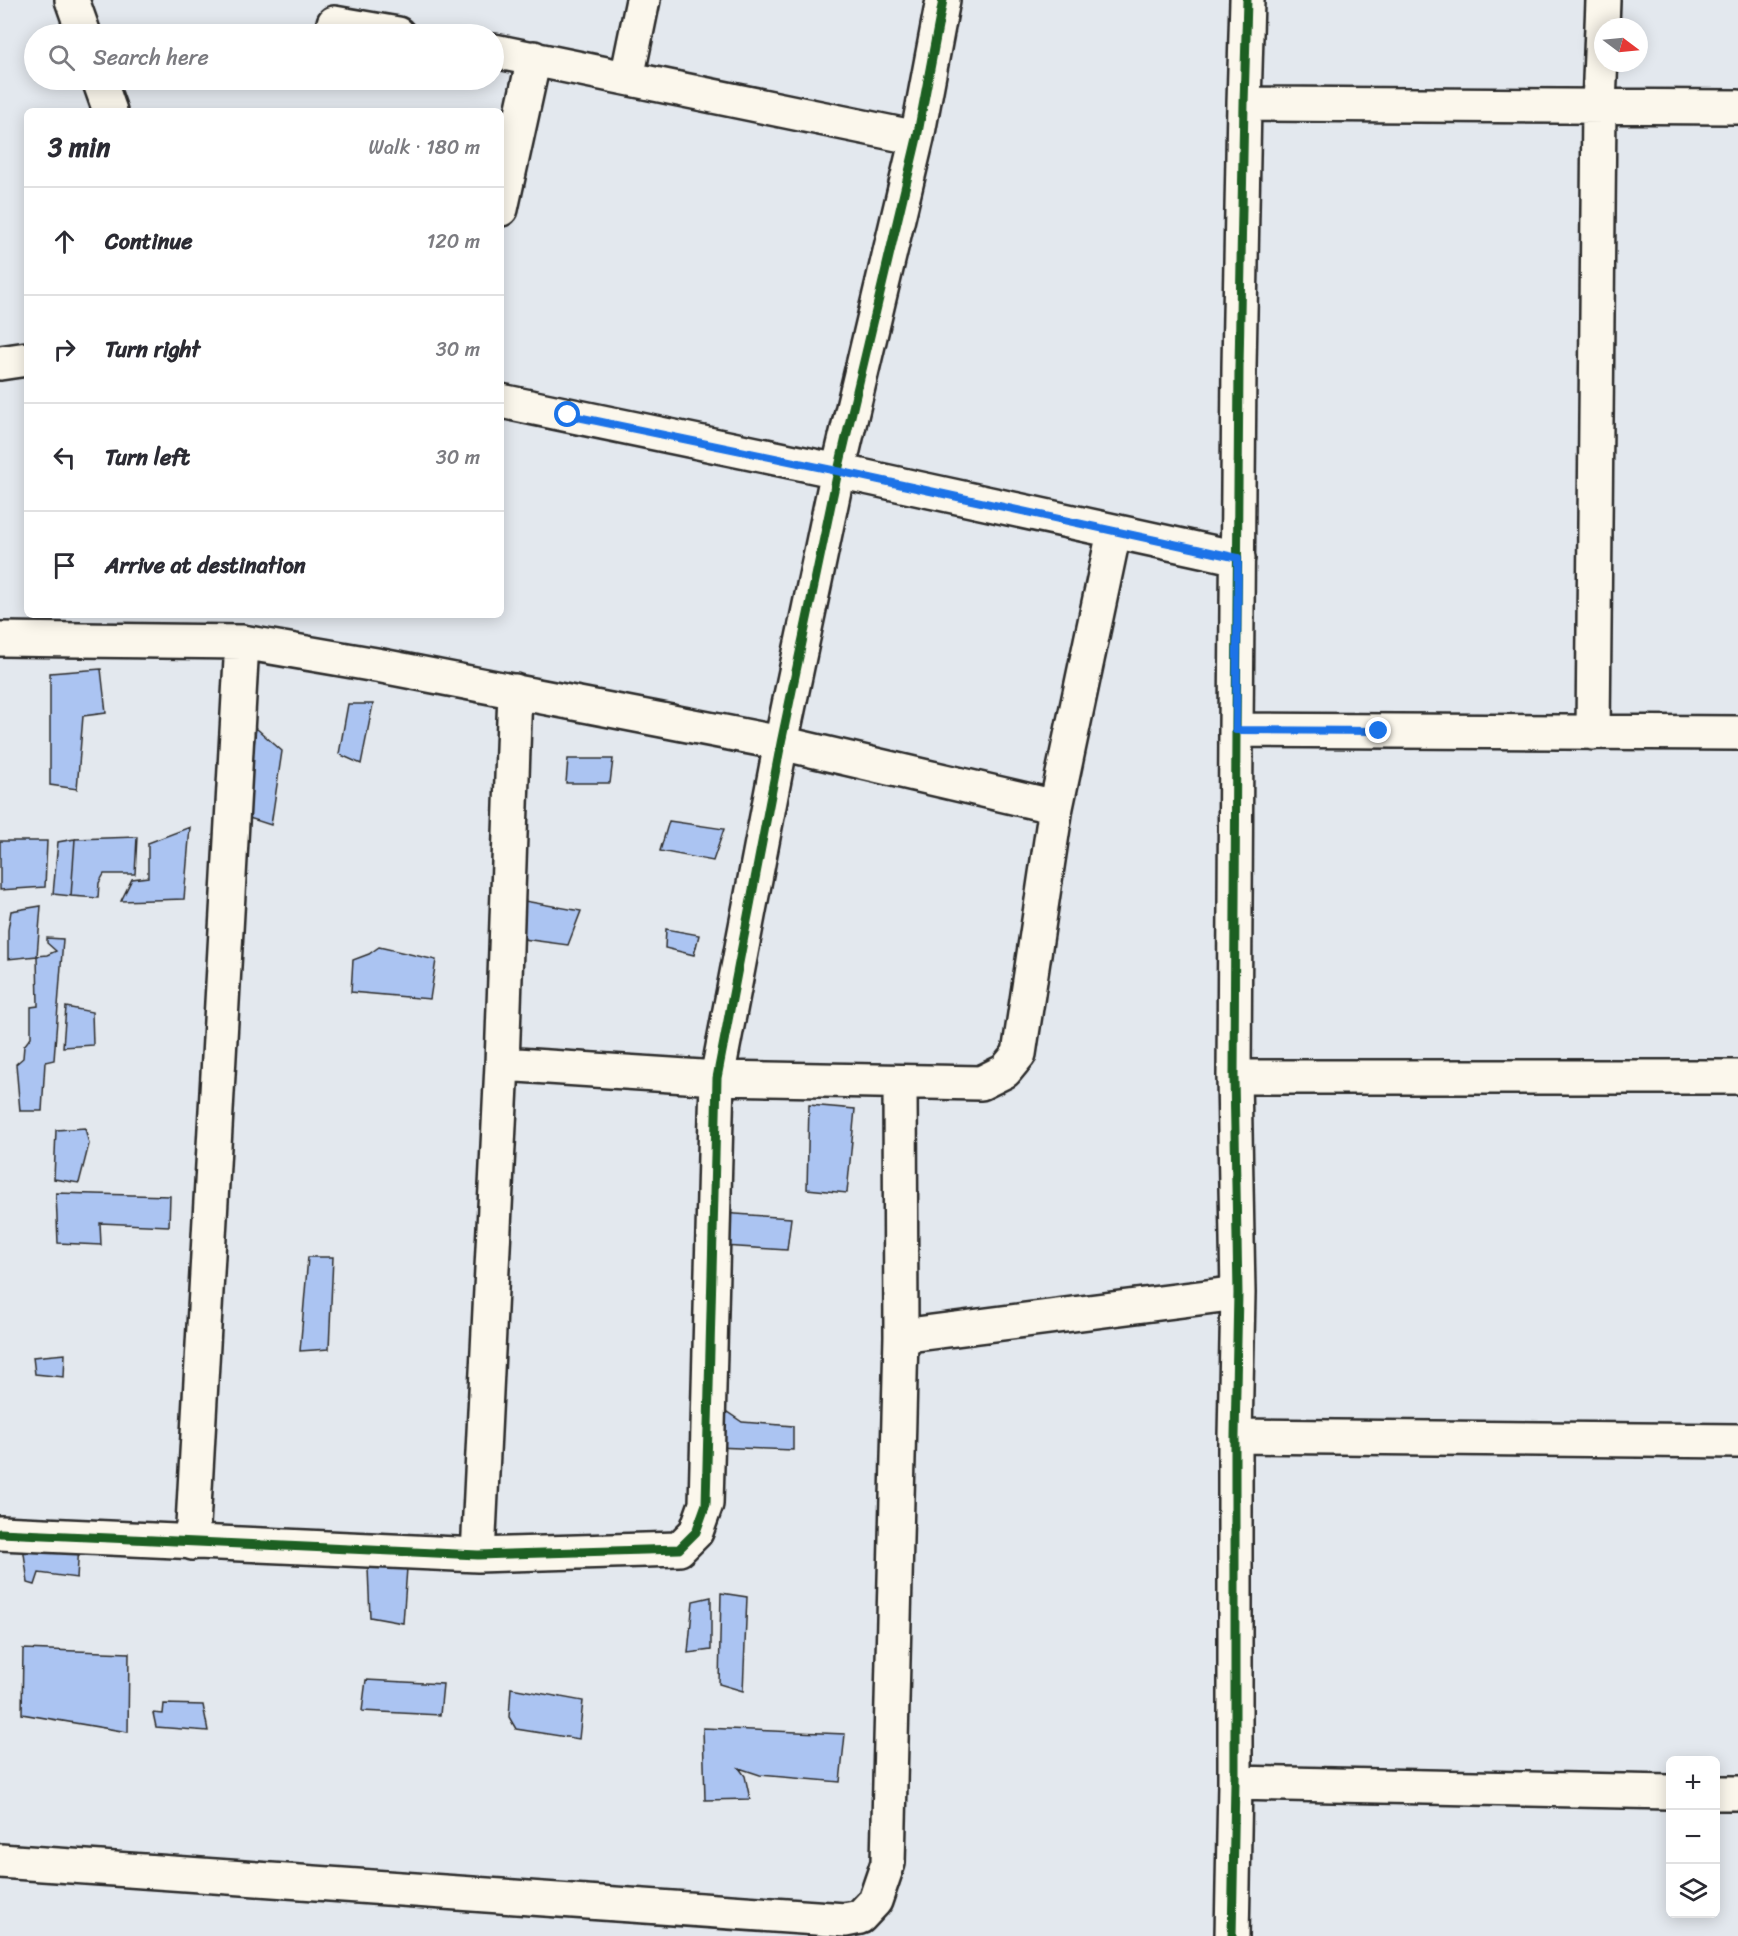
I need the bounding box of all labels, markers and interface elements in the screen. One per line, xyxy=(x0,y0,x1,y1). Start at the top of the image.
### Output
north arrow xyxy=(1594,18,1648,72)
search box xyxy=(24,24,504,90)
text: Search here xyxy=(93,38,209,77)
icon: search xyxy=(45,41,78,74)
text: 3 min xyxy=(48,124,110,170)
text: Walk · 180 m xyxy=(369,130,480,165)
text: Continue xyxy=(105,222,193,261)
text: 120 m xyxy=(427,224,480,259)
icon: ahead xyxy=(48,225,81,258)
text: Turn right xyxy=(105,330,200,369)
text: 30 m xyxy=(436,332,480,367)
icon: right xyxy=(48,333,81,366)
route start xyxy=(554,401,580,427)
text: Turn left xyxy=(105,438,190,477)
text: 30 m xyxy=(436,440,480,475)
icon: left xyxy=(48,441,81,474)
text: Arrive at destination xyxy=(105,546,306,585)
icon: arrive xyxy=(48,549,81,582)
route end xyxy=(1365,717,1391,743)
map controls xyxy=(1666,1756,1720,1918)
button: + xyxy=(1666,1756,1720,1810)
button: − xyxy=(1666,1810,1720,1864)
button: layers xyxy=(1666,1864,1720,1918)

